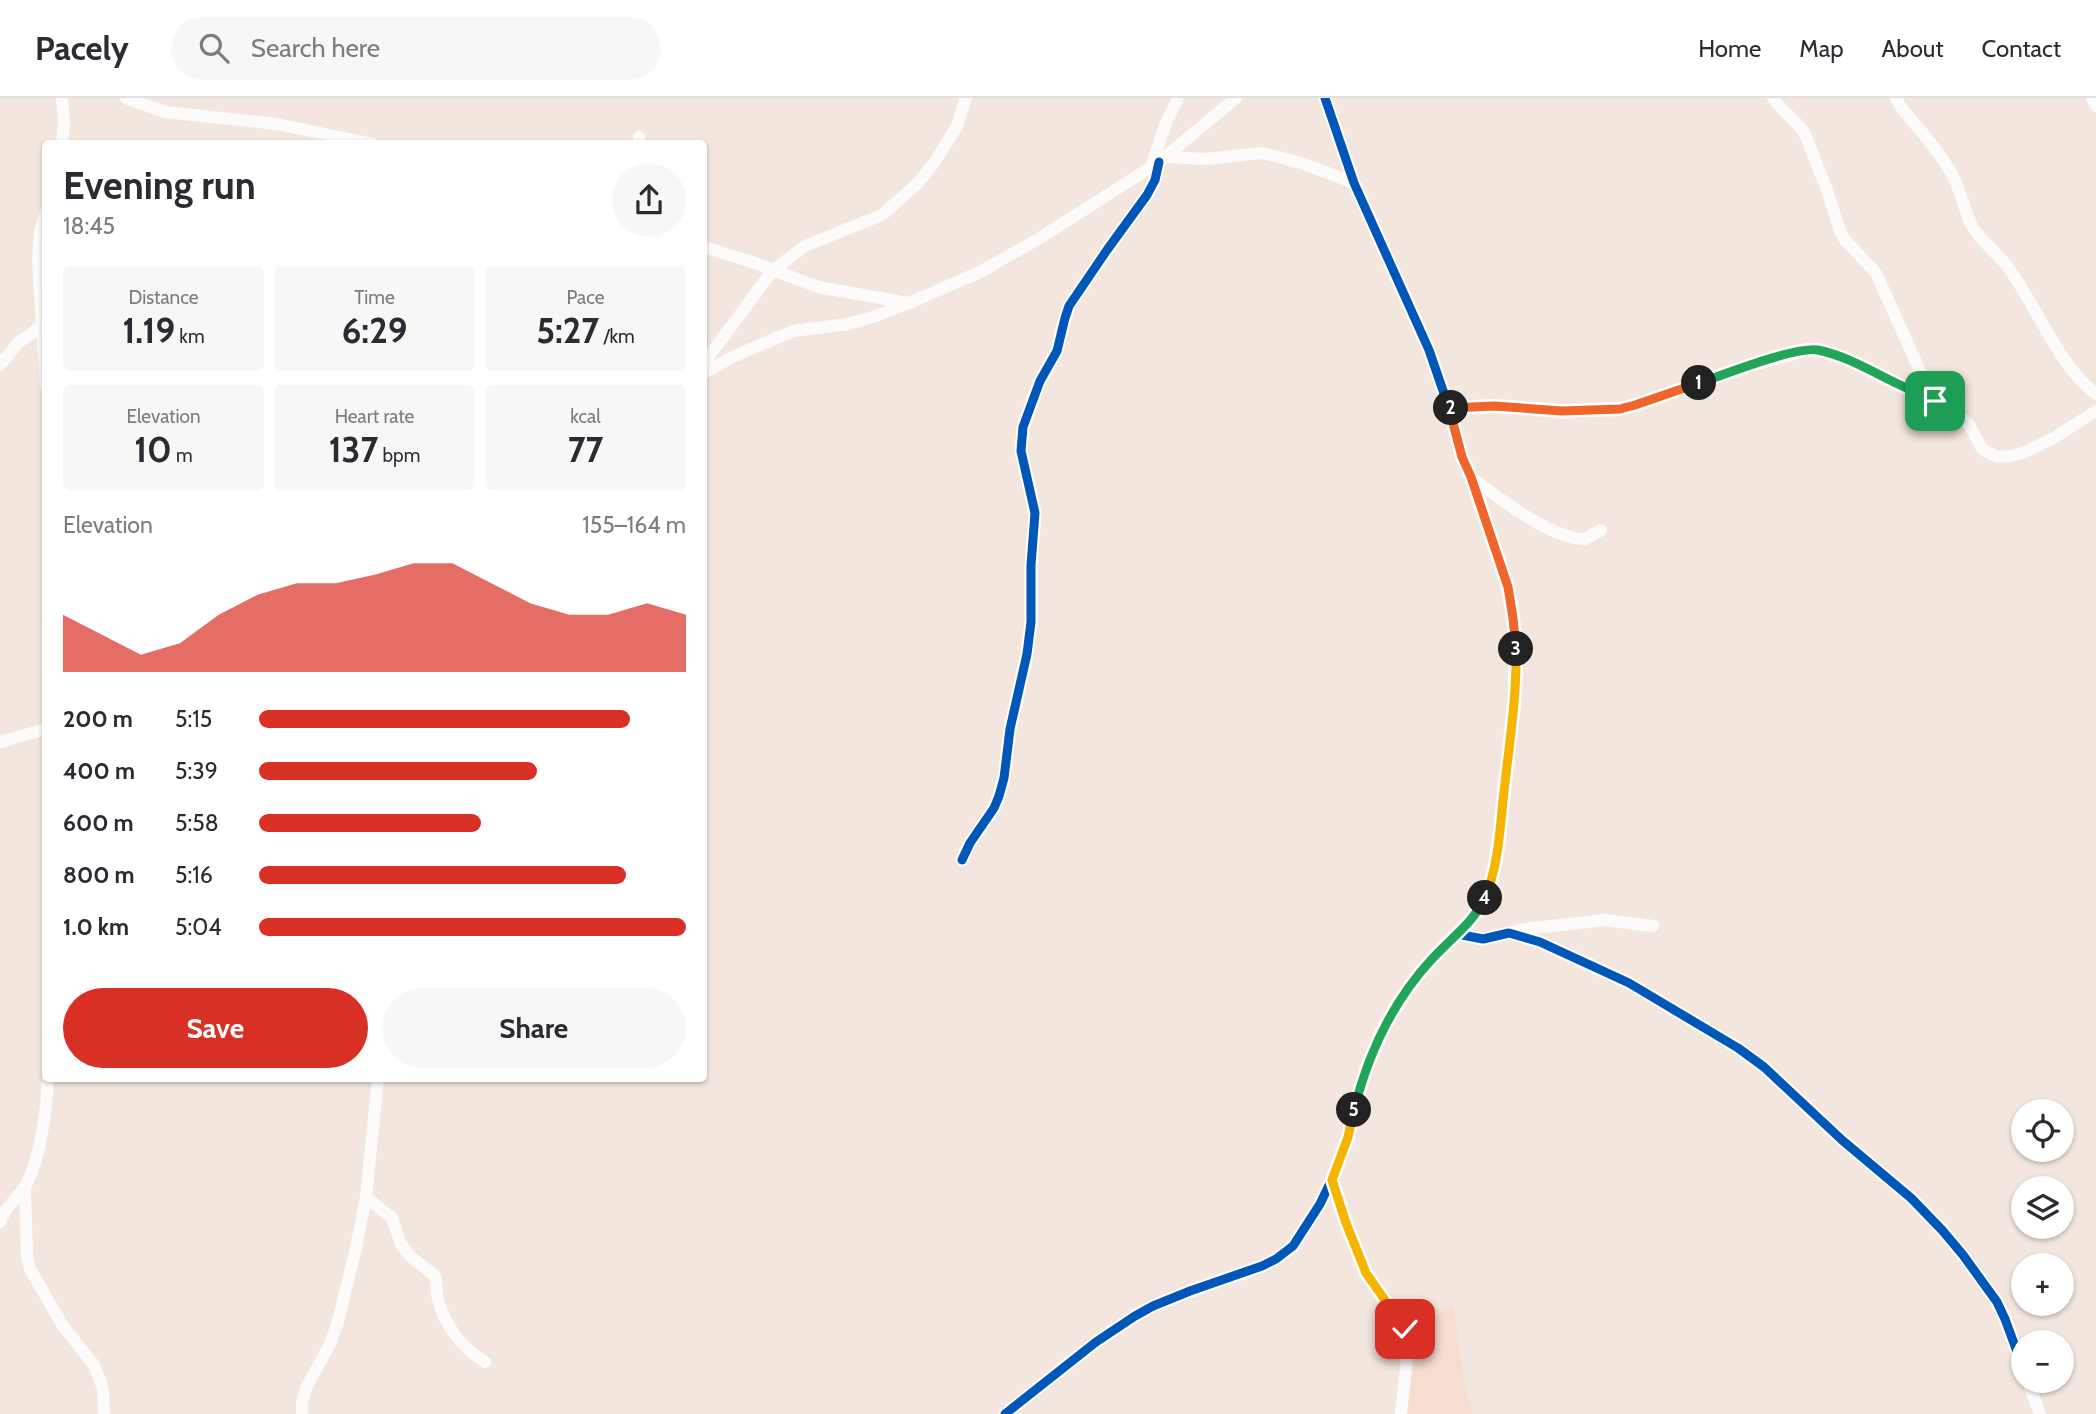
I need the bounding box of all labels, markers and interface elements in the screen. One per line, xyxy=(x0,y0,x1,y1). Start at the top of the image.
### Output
search box xyxy=(171,17,661,80)
text: Pacely xyxy=(35,28,129,68)
icon: search xyxy=(195,29,233,67)
text: Search here xyxy=(251,32,380,64)
text: Home xyxy=(1698,34,1761,63)
text: Map xyxy=(1799,34,1844,63)
text: About xyxy=(1882,34,1944,63)
text: Contact xyxy=(1982,34,2061,63)
text: Evening run xyxy=(63,162,256,209)
button: share xyxy=(612,163,686,237)
text: 18:45 xyxy=(63,212,115,240)
text: Distance xyxy=(129,286,198,309)
text: Time xyxy=(354,286,395,309)
text: Pace xyxy=(567,286,604,309)
text: 1.19 xyxy=(122,309,175,352)
text: 6:29 xyxy=(342,309,407,352)
text: 5:27 xyxy=(536,309,599,352)
text: km xyxy=(175,325,205,348)
text: /km xyxy=(599,325,635,348)
pin: 1 xyxy=(1682,366,1716,400)
text: 1 xyxy=(1695,371,1702,394)
pin xyxy=(1905,371,1965,431)
icon: arrive xyxy=(1916,382,1954,420)
pin: 2 xyxy=(1434,390,1468,426)
text: 2 xyxy=(1445,396,1456,419)
text: Elevation xyxy=(126,405,201,428)
text: Heart rate xyxy=(335,405,414,428)
text: kcal xyxy=(570,405,601,428)
text: 10 xyxy=(134,428,172,471)
text: 137 xyxy=(329,428,378,471)
text: 77 xyxy=(568,428,603,471)
text: m xyxy=(172,444,193,467)
text: bpm xyxy=(378,444,420,467)
text: Elevation xyxy=(63,511,153,539)
text: 155–164 m xyxy=(582,511,686,539)
pin: 3 xyxy=(1498,632,1534,666)
text: 3 xyxy=(1510,637,1521,660)
text: 200 m xyxy=(63,705,133,733)
text: 5:15 xyxy=(175,705,212,733)
text: 400 m xyxy=(63,757,135,785)
text: 5:39 xyxy=(175,757,218,785)
text: 600 m xyxy=(63,809,134,837)
text: 5:58 xyxy=(175,809,219,837)
text: 800 m xyxy=(63,861,135,889)
text: 5:16 xyxy=(175,861,213,889)
pin: 4 xyxy=(1468,880,1502,916)
text: 4 xyxy=(1479,886,1490,909)
text: 1.0 km xyxy=(63,913,129,941)
text: 5:04 xyxy=(175,913,222,941)
button: Save xyxy=(63,988,368,1068)
button: Share xyxy=(382,988,686,1068)
pin: 5 xyxy=(1336,1093,1372,1128)
text: 5 xyxy=(1348,1098,1359,1121)
map controls xyxy=(2011,1099,2074,1393)
button: locate xyxy=(2011,1099,2074,1162)
button: layers xyxy=(2011,1176,2074,1239)
button: + xyxy=(2011,1253,2074,1316)
pin xyxy=(1375,1299,1435,1359)
icon: check xyxy=(1386,1310,1424,1348)
button: − xyxy=(2011,1330,2074,1393)

